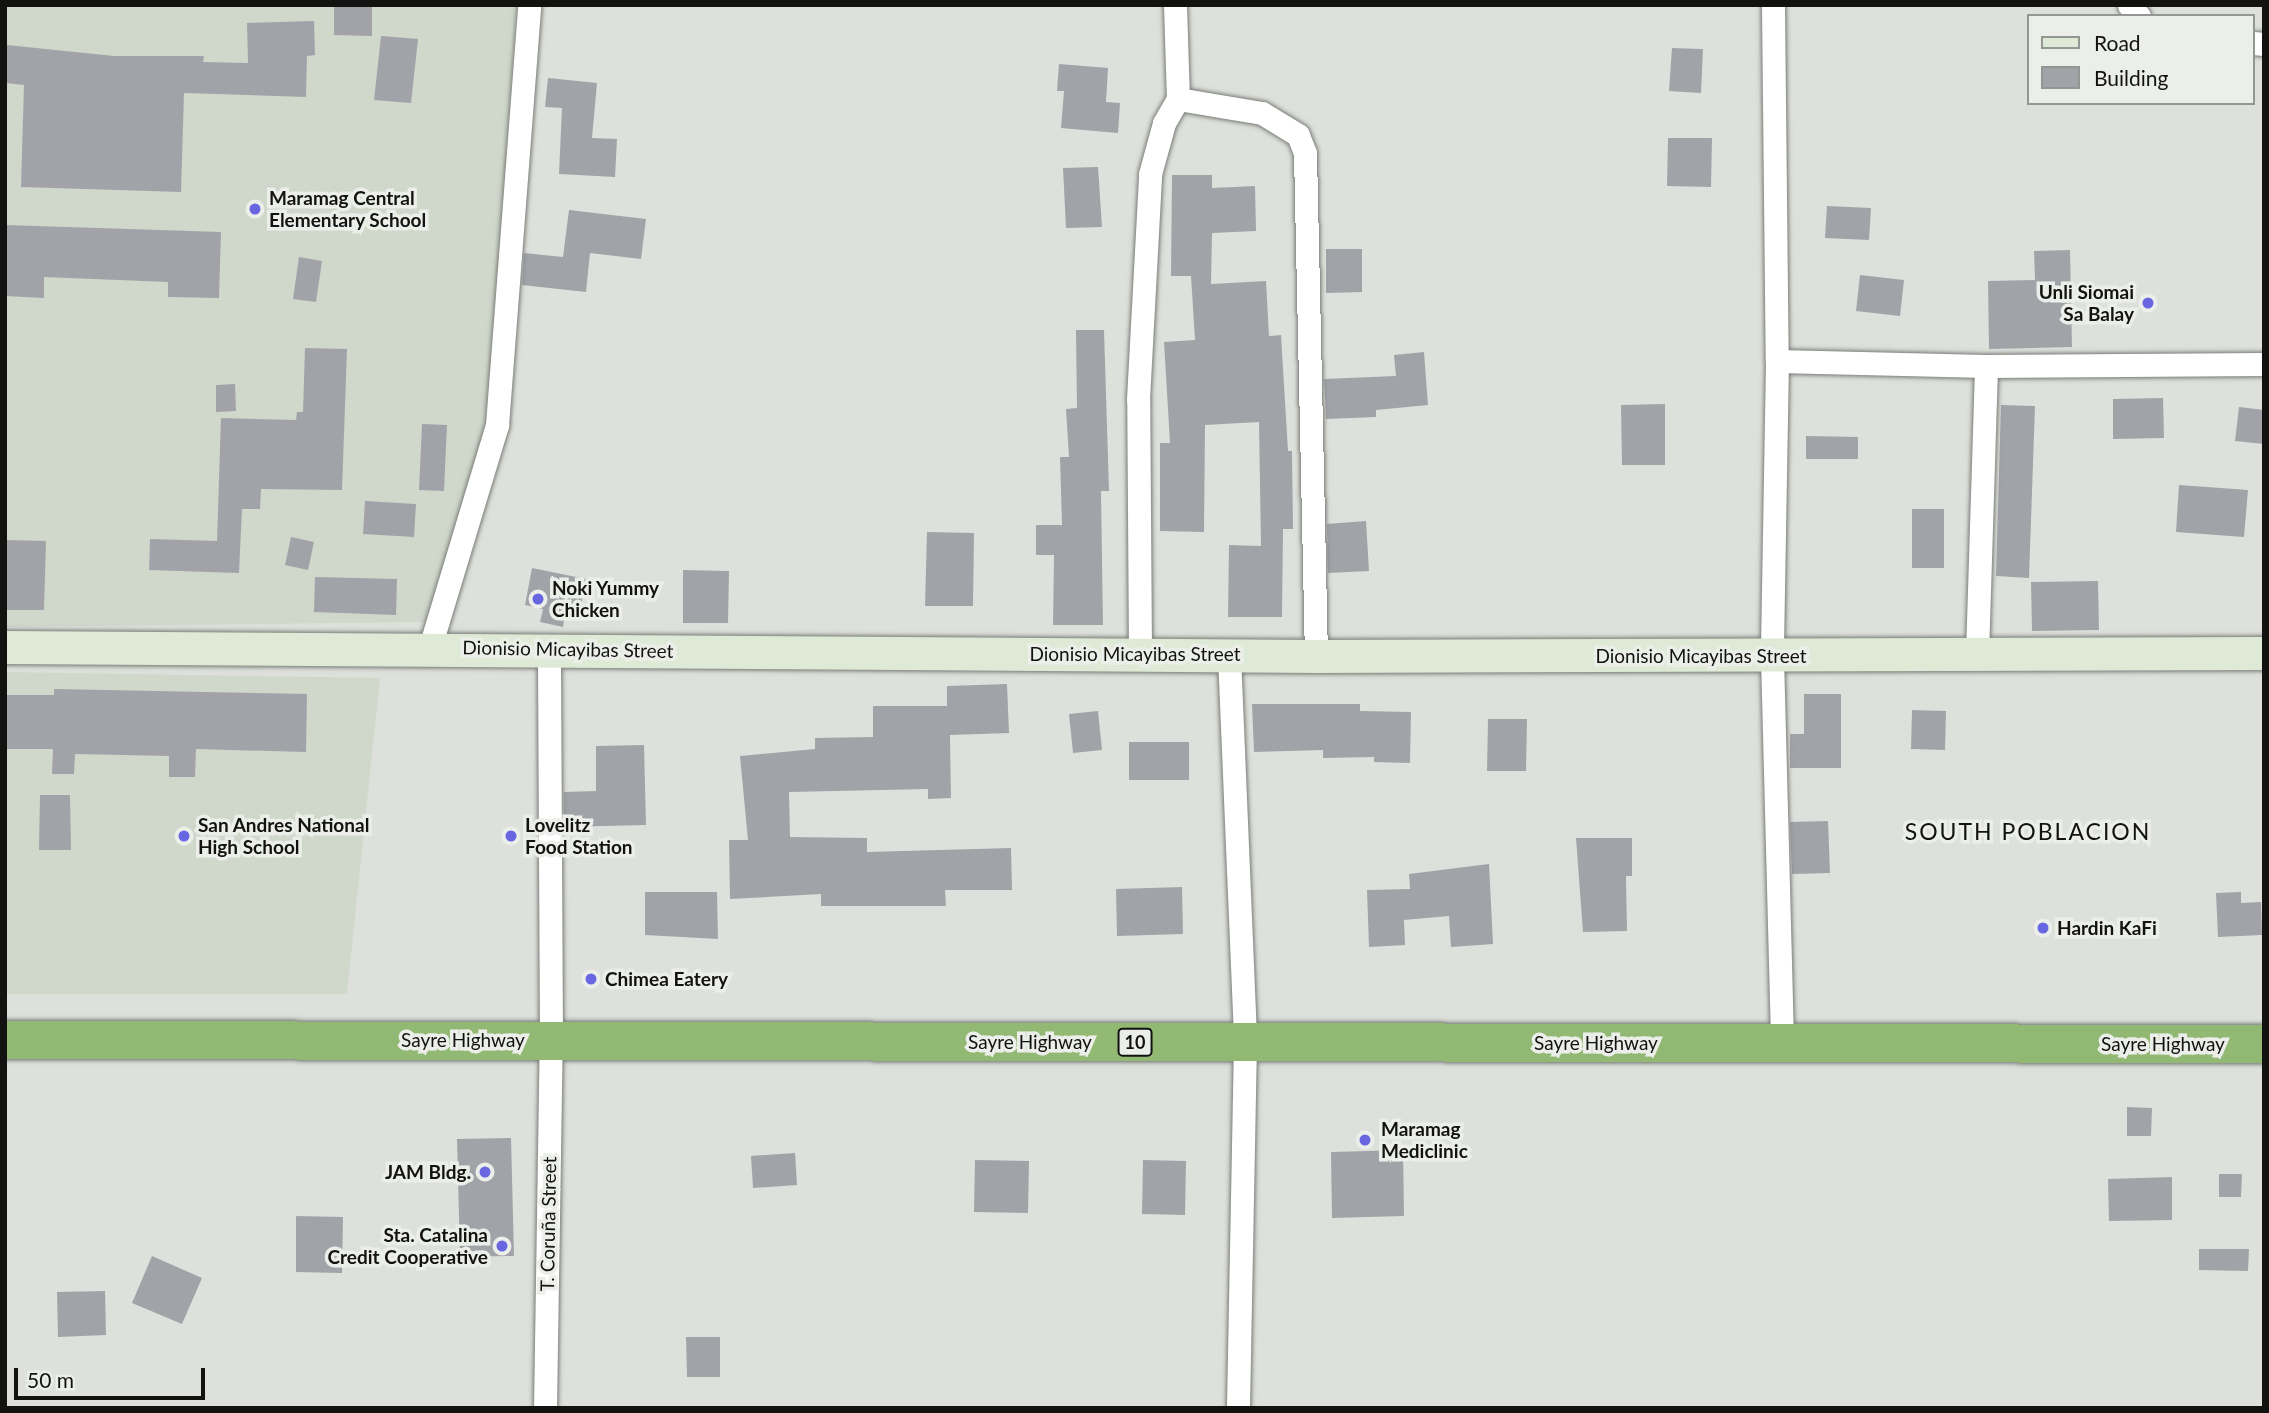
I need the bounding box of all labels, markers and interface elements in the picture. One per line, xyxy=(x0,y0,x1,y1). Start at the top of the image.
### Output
legend xyxy=(2028,14,2255,105)
text: Road xyxy=(2094,30,2141,55)
text: Building xyxy=(2094,65,2169,90)
place label: Maramag Central Elementary School xyxy=(269,187,427,231)
marker: Maramag Central Elementary School xyxy=(247,201,263,217)
place label: Unli Siomai Sa Balay xyxy=(2039,281,2134,325)
marker: Unli Siomai Sa Balay xyxy=(2140,295,2156,311)
place label: Noki Yummy Chicken xyxy=(552,577,660,621)
marker: Noki Yummy Chicken xyxy=(530,591,546,607)
street label: Dionisio Micayibas Street xyxy=(462,636,674,662)
street label: Dionisio Micayibas Street xyxy=(1029,643,1241,665)
street label: Dionisio Micayibas Street xyxy=(1595,645,1807,667)
place label: San Andres National High School xyxy=(198,814,370,858)
place label: Lovelitz Food Station xyxy=(525,814,633,858)
district label: SOUTH POBLACION xyxy=(1907,817,2149,845)
marker: San Andres National High School xyxy=(176,828,192,844)
marker: Lovelitz Food Station xyxy=(503,828,519,844)
place label: Hardin KaFi xyxy=(2057,917,2157,939)
marker: Hardin KaFi xyxy=(2035,920,2051,936)
place label: Chimea Eatery xyxy=(605,968,728,990)
marker: Chimea Eatery xyxy=(583,971,599,987)
road number: 10 xyxy=(1118,1028,1152,1056)
street label: Sayre Highway xyxy=(401,1029,525,1051)
street label: Sayre Highway xyxy=(968,1031,1092,1053)
street label: Sayre Highway xyxy=(1534,1032,1658,1054)
street label: Sayre Highway xyxy=(2101,1033,2225,1055)
place label: Maramag Mediclinic xyxy=(1381,1118,1468,1162)
marker: Maramag Mediclinic xyxy=(1355,1130,1375,1150)
street label: T. Coruña Street xyxy=(535,1156,561,1292)
place label: JAM Bldg. xyxy=(385,1161,471,1183)
marker: JAM Bldg. xyxy=(477,1164,493,1180)
place label: Sta. Catalina Credit Cooperative xyxy=(327,1224,488,1268)
marker: Sta. Catalina Credit Cooperative xyxy=(494,1238,510,1254)
scale bar xyxy=(18,1354,208,1398)
text: 50 m xyxy=(27,1367,74,1392)

